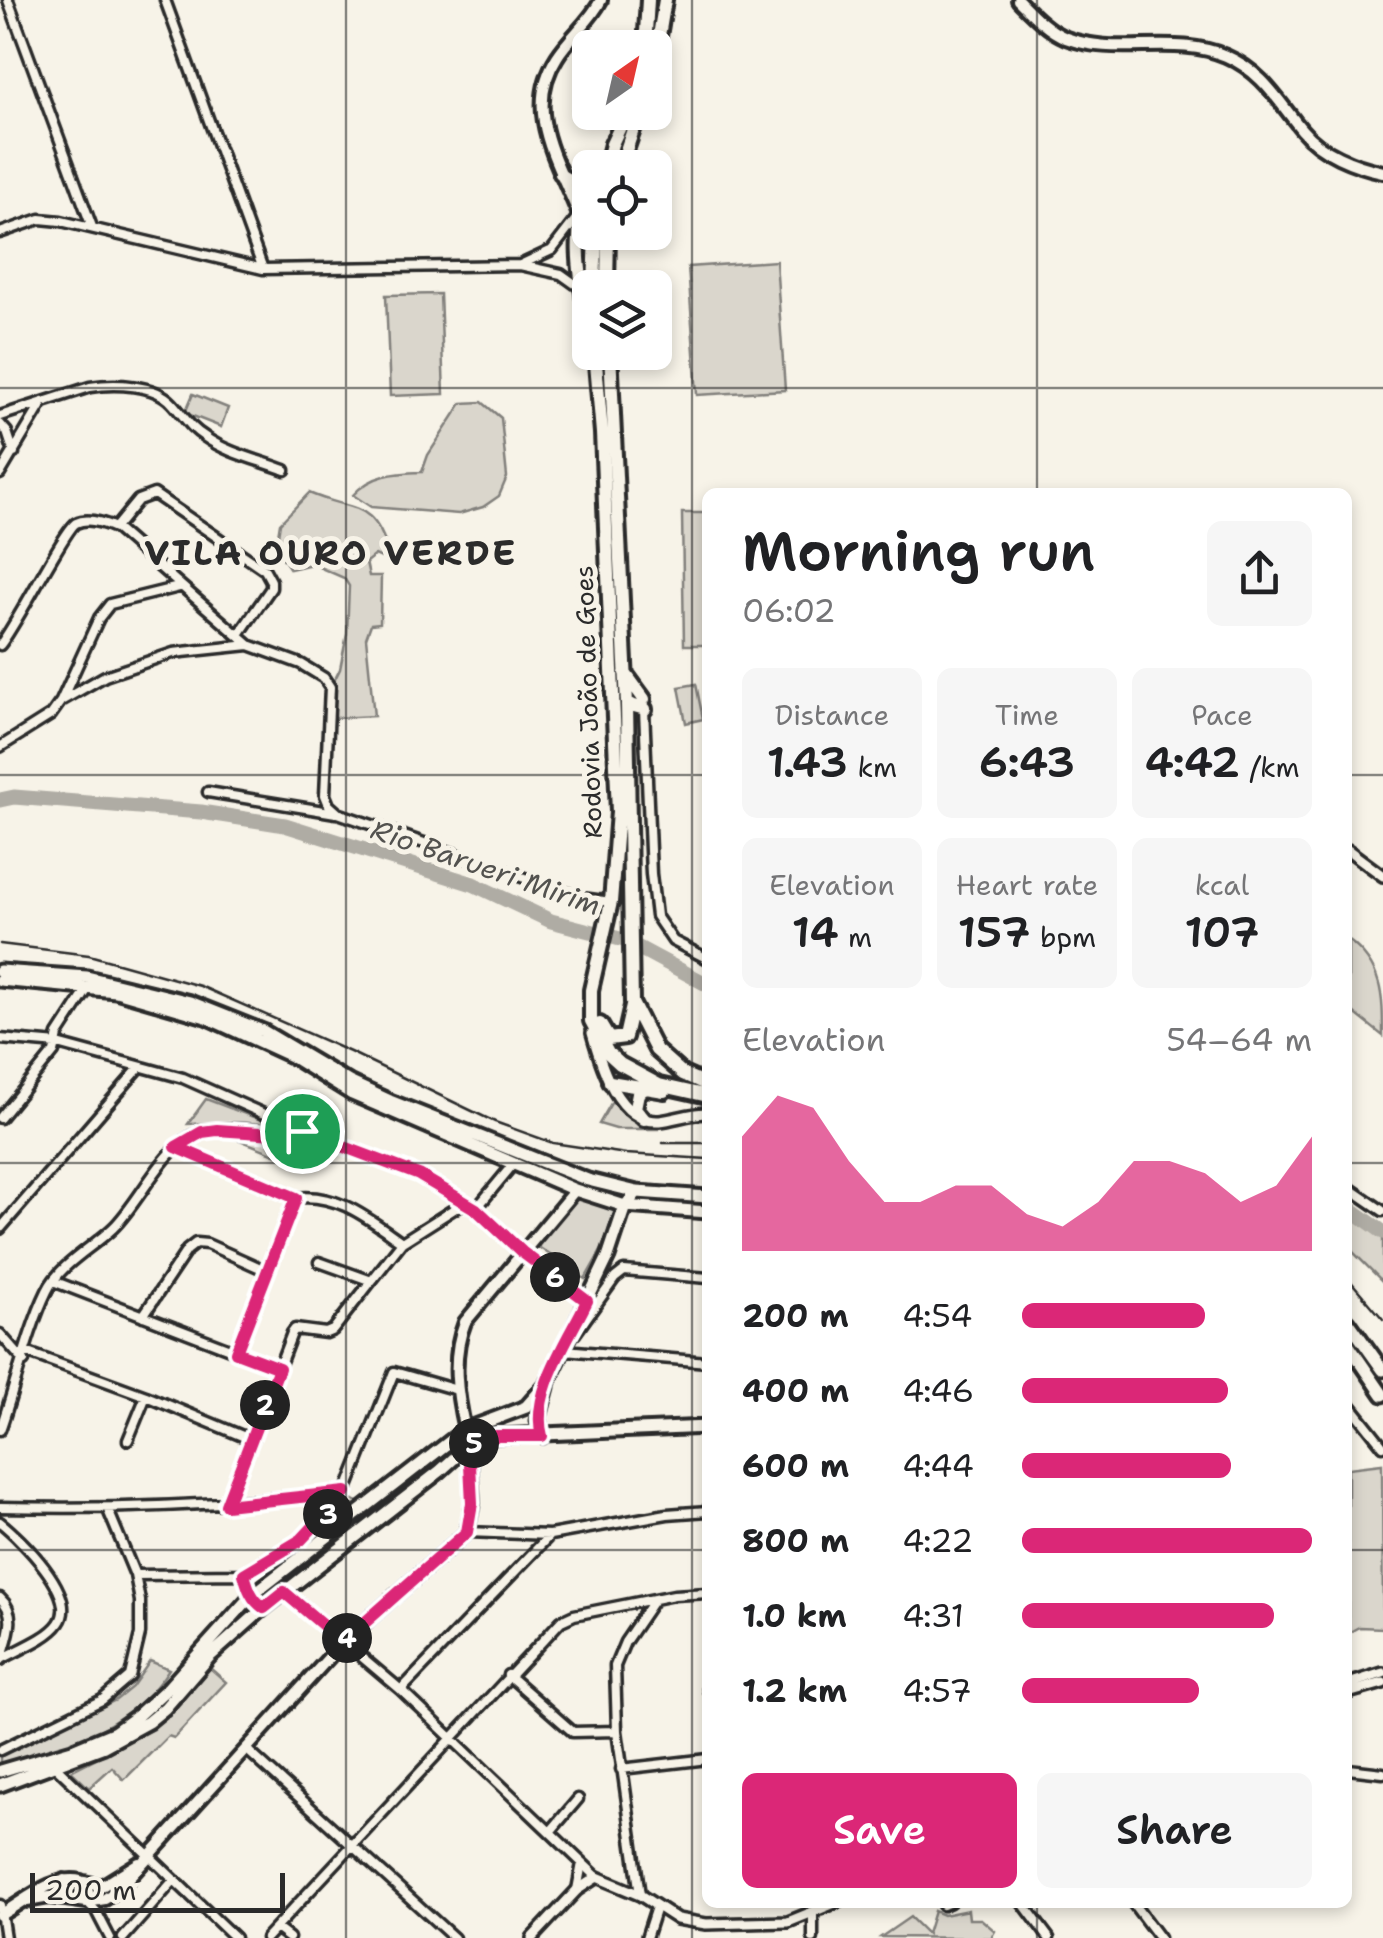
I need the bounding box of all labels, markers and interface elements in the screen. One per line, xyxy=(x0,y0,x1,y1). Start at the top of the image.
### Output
north arrow xyxy=(572,30,672,130)
map controls xyxy=(572,30,672,370)
button: locate xyxy=(572,150,672,250)
button: layers xyxy=(572,270,672,370)
text: Morning run xyxy=(742,514,1095,588)
button: share xyxy=(1207,521,1312,626)
district label: VILA OURO VERDE xyxy=(144,529,518,576)
street label: Rodovia João de Goes xyxy=(566,565,610,839)
text: 06:02 xyxy=(742,589,836,632)
text: Distance xyxy=(775,696,889,734)
text: Time xyxy=(995,696,1059,734)
text: Pace xyxy=(1191,696,1253,734)
text: 1.43 xyxy=(767,734,848,790)
text: 6:43 xyxy=(979,734,1075,790)
text: 4:42 xyxy=(1144,734,1240,790)
text: km xyxy=(848,748,897,786)
text: /km xyxy=(1240,748,1300,786)
water label: Rio Barueri Mirim xyxy=(366,810,606,924)
text: Elevation xyxy=(769,866,895,904)
text: Heart rate xyxy=(956,866,1098,904)
text: kcal xyxy=(1195,866,1249,904)
text: 14 xyxy=(792,904,839,960)
text: 157 xyxy=(958,904,1030,960)
text: 107 xyxy=(1185,904,1259,960)
text: m xyxy=(839,918,872,956)
text: bpm xyxy=(1030,918,1096,956)
text: Elevation xyxy=(742,1018,885,1061)
text: 54–64 m xyxy=(1166,1018,1312,1061)
pin xyxy=(260,1089,345,1174)
icon: arrive xyxy=(275,1104,330,1159)
pin: 6 xyxy=(530,1252,580,1302)
text: 6 xyxy=(545,1258,565,1296)
text: 200 m xyxy=(742,1294,849,1337)
text: 4:54 xyxy=(902,1294,972,1337)
text: 400 m xyxy=(742,1369,849,1412)
text: 4:46 xyxy=(902,1369,974,1412)
pin: 2 xyxy=(240,1380,290,1430)
text: 2 xyxy=(255,1386,275,1424)
pin: 5 xyxy=(449,1418,499,1468)
text: 5 xyxy=(465,1424,483,1462)
text: 600 m xyxy=(742,1444,849,1487)
text: 4:44 xyxy=(902,1444,974,1487)
pin: 3 xyxy=(303,1489,353,1539)
text: 3 xyxy=(318,1495,338,1533)
text: 800 m xyxy=(742,1519,849,1562)
text: 4:22 xyxy=(902,1519,973,1562)
text: 1.0 km xyxy=(742,1594,847,1637)
text: 4:31 xyxy=(902,1594,964,1637)
pin: 4 xyxy=(322,1613,372,1663)
text: 4 xyxy=(337,1619,357,1657)
text: 1.2 km xyxy=(742,1669,847,1712)
text: 4:57 xyxy=(902,1669,972,1712)
button: Save xyxy=(742,1773,1017,1888)
button: Share xyxy=(1037,1773,1312,1888)
scale bar xyxy=(30,1868,285,1912)
text: 200 m xyxy=(45,1871,136,1909)

